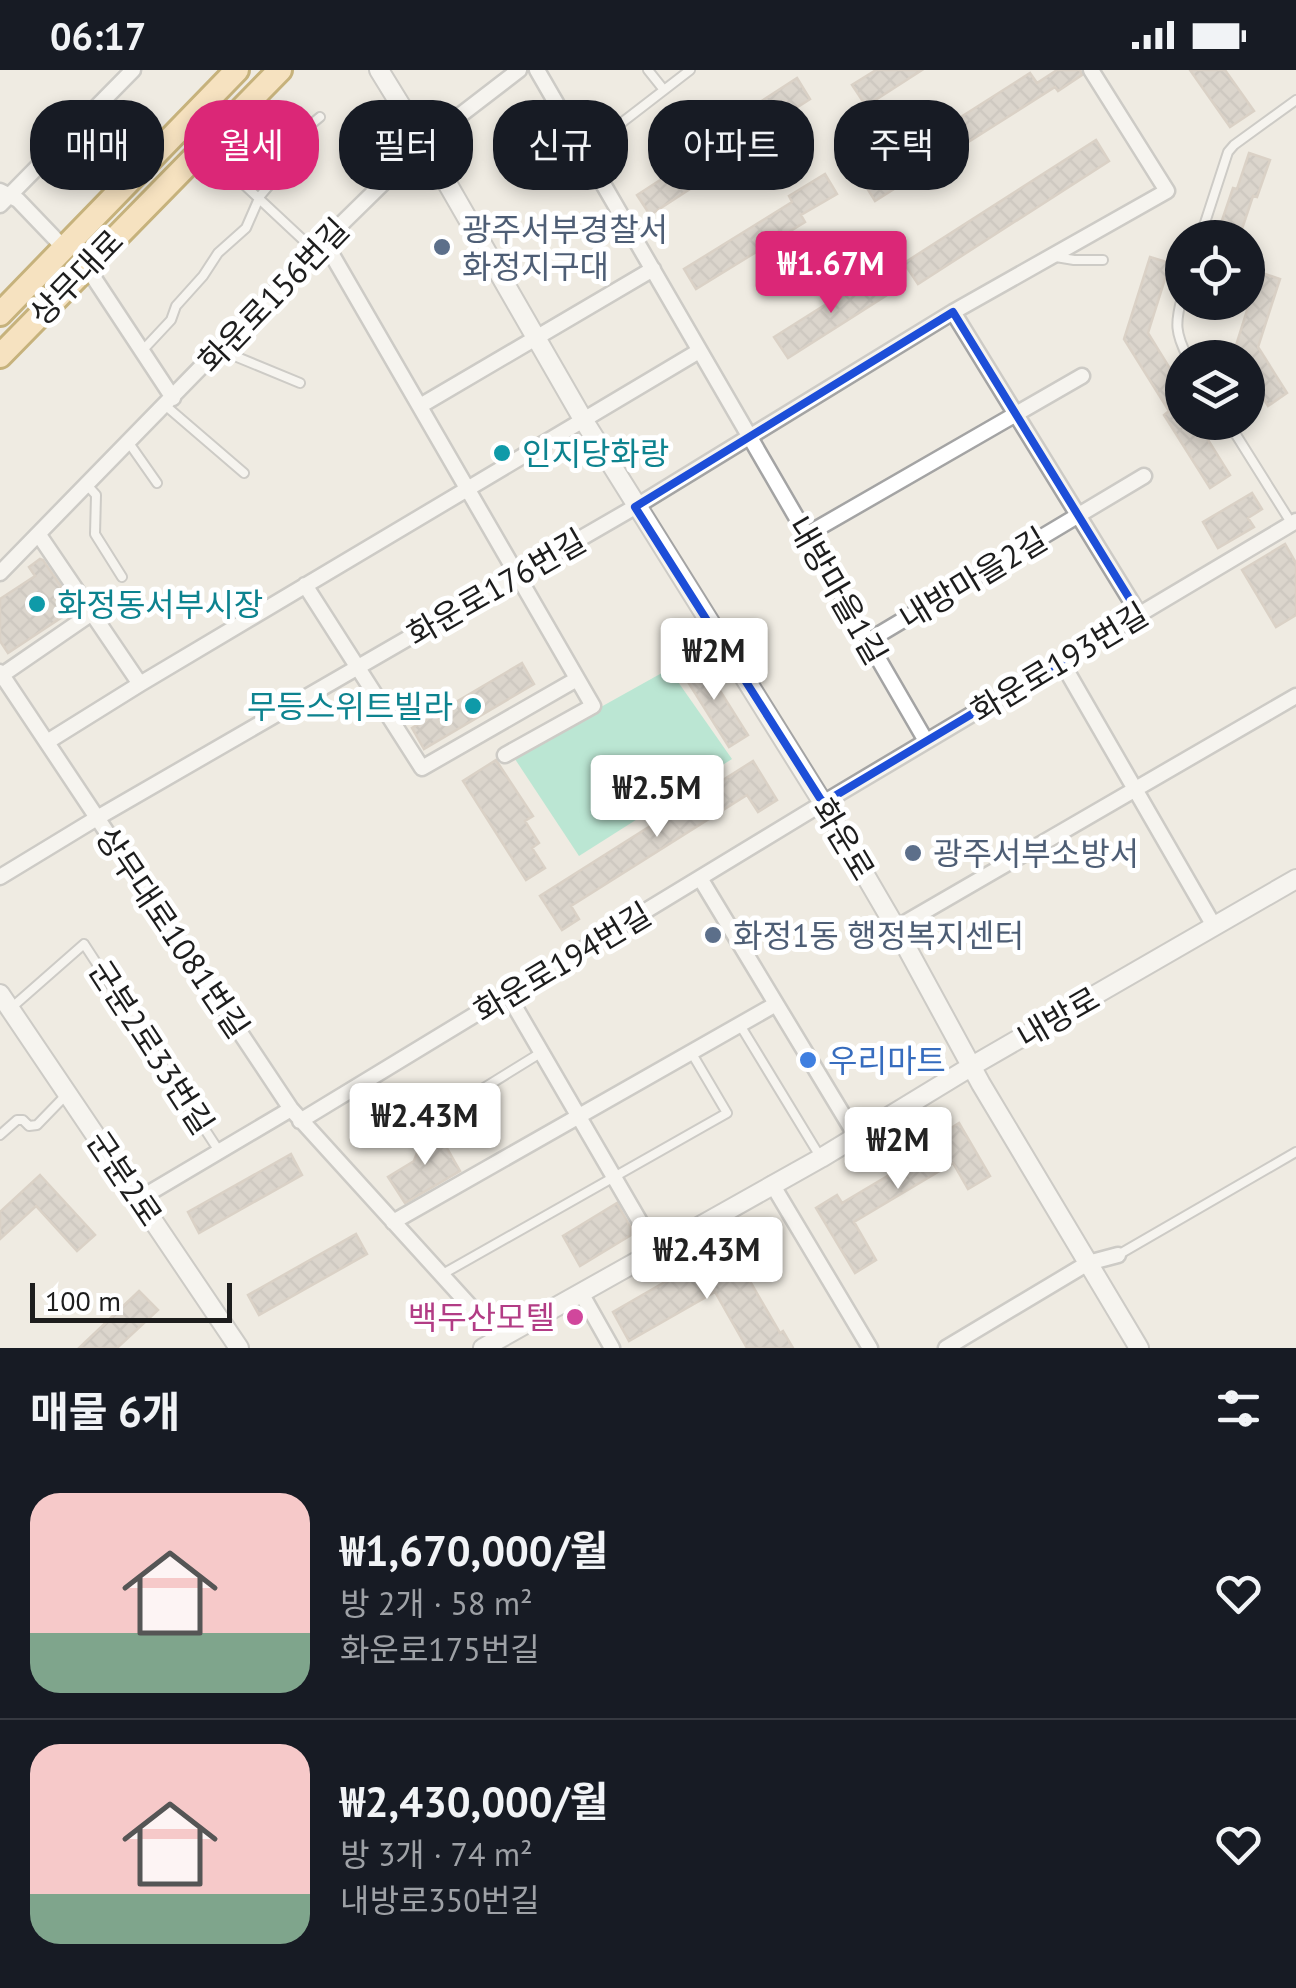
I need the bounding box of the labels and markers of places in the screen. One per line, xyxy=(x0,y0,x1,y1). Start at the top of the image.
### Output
place label: 광주서부경찰서 화정지구대 xyxy=(462,208,668,287)
pin: ₩1.67M xyxy=(750,231,912,316)
marker: 광주서부경찰서 화정지구대 xyxy=(431,236,453,258)
place label: 인지당화랑 xyxy=(522,432,669,474)
marker: 인지당화랑 xyxy=(491,442,513,464)
place label: 화정동서부시장 xyxy=(57,583,263,625)
marker: 화정동서부시장 xyxy=(26,593,48,615)
pin: ₩2M xyxy=(666,618,762,703)
place label: 무등스위트빌라 xyxy=(247,685,453,727)
marker: 무등스위트빌라 xyxy=(462,695,484,717)
pin: ₩2.5M xyxy=(587,755,727,840)
place label: 광주서부소방서 xyxy=(933,832,1139,874)
marker: 광주서부소방서 xyxy=(902,842,924,864)
place label: 화정1동 행정복지센터 xyxy=(733,914,1024,956)
marker: 화정1동 행정복지센터 xyxy=(702,924,724,946)
place label: 우리마트 xyxy=(828,1039,946,1081)
marker: 우리마트 xyxy=(797,1049,819,1071)
pin: ₩2.43M xyxy=(344,1083,506,1168)
pin: ₩2M xyxy=(850,1107,946,1192)
pin: ₩2.43M xyxy=(626,1217,788,1302)
place label: 백두산모텔 xyxy=(408,1296,555,1338)
marker: 백두산모텔 xyxy=(564,1306,586,1328)

